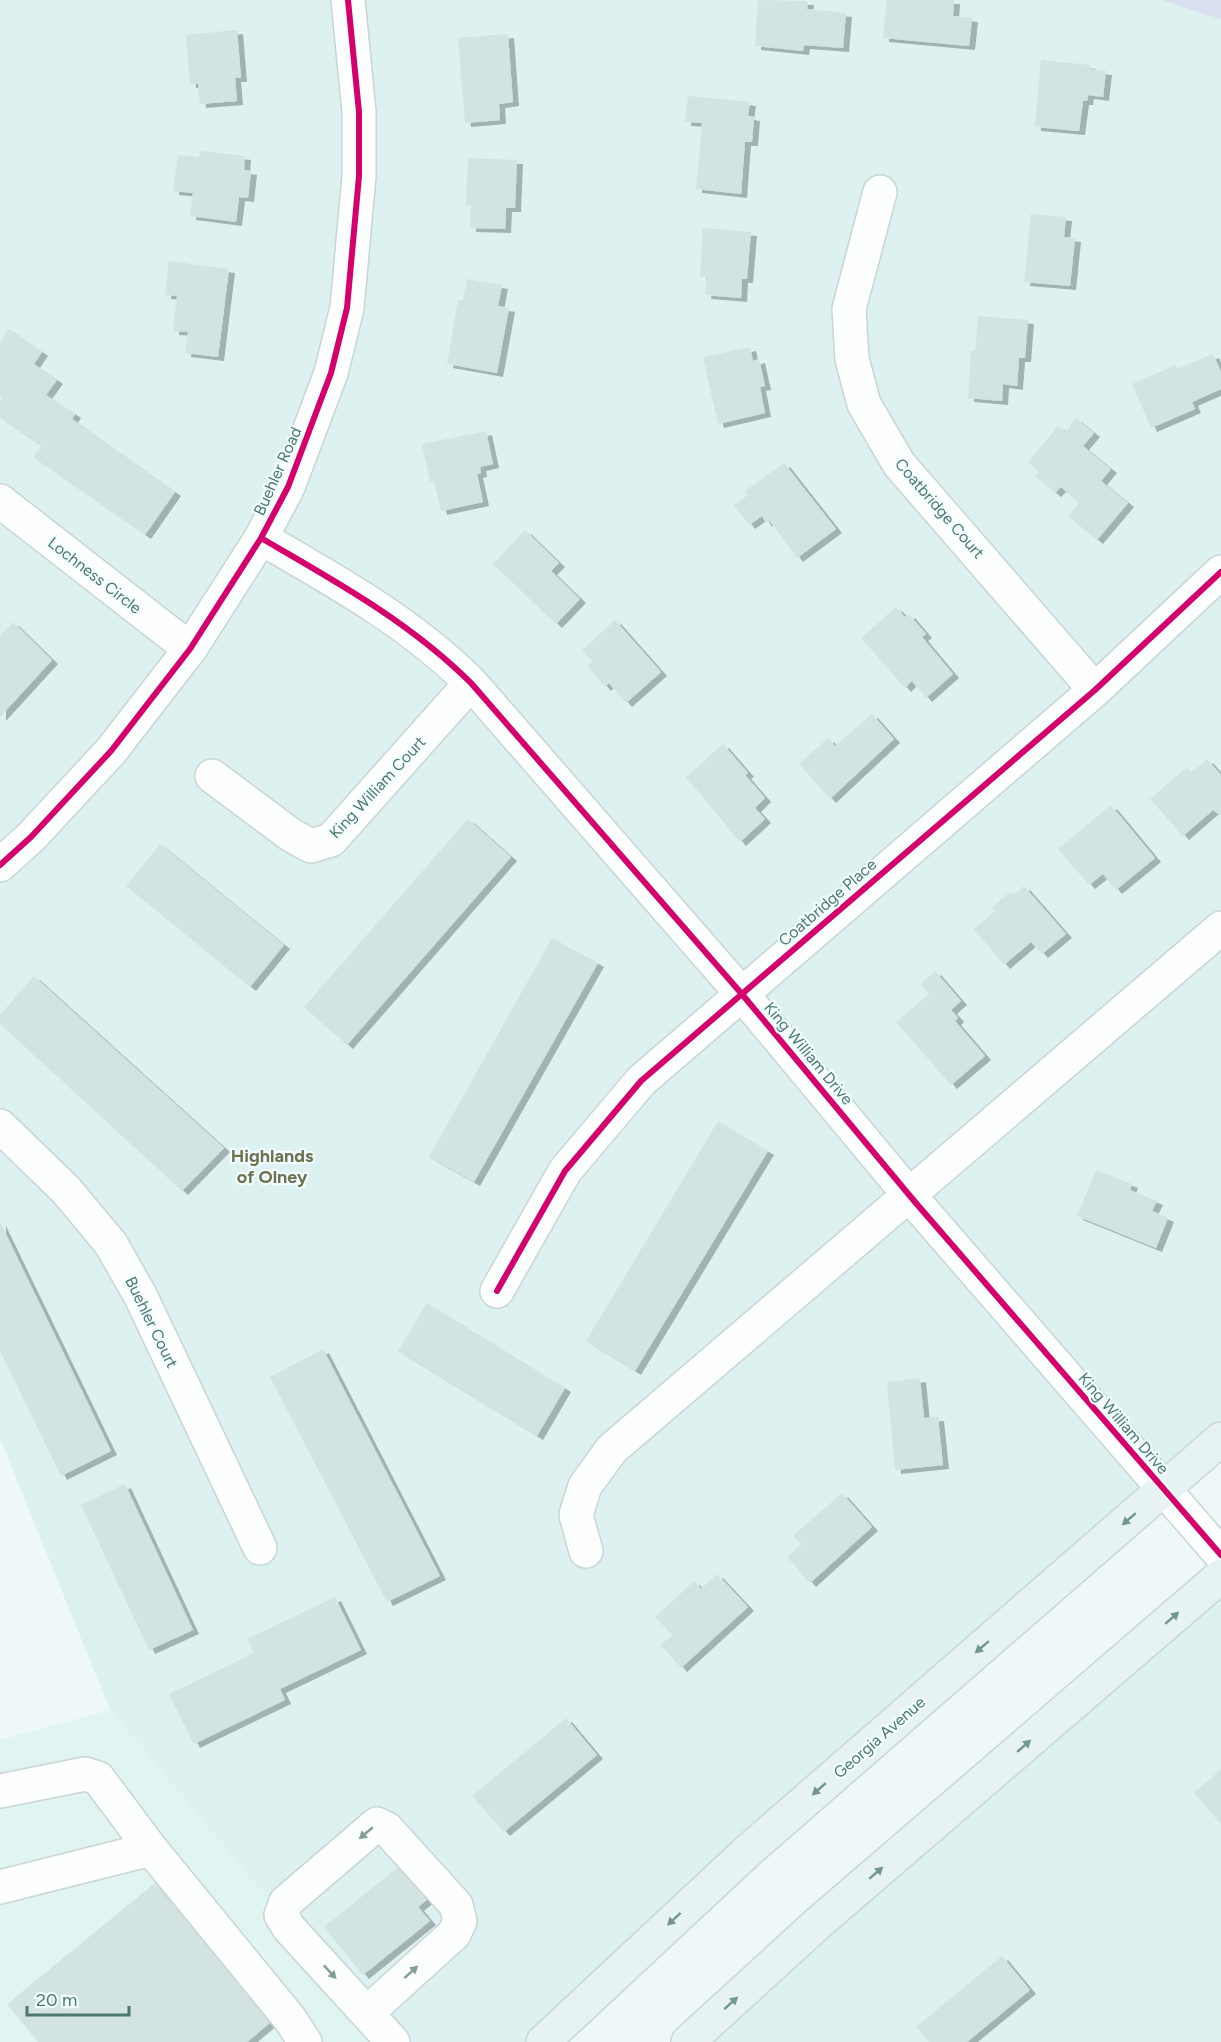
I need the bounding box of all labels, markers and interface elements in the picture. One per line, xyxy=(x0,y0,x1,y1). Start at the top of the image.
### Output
street label: Buehler Road xyxy=(249,424,305,518)
street label: Coatbridge Court xyxy=(891,454,988,562)
street label: Lochness Circle xyxy=(44,533,145,618)
street label: King William Court xyxy=(325,732,429,842)
street label: Coatbridge Place xyxy=(775,855,880,950)
street label: King William Drive xyxy=(760,998,857,1109)
district label: Highlands of Olney xyxy=(231,1145,314,1188)
street label: Buehler Court xyxy=(121,1273,182,1371)
street label: King William Drive xyxy=(1074,1369,1173,1478)
one-way arrow xyxy=(1122,1512,1137,1525)
one-way arrow xyxy=(1164,1612,1179,1625)
one-way arrow xyxy=(975,1640,990,1653)
street label: Georgia Avenue xyxy=(830,1692,929,1782)
one-way arrow xyxy=(1016,1740,1031,1753)
one-way arrow xyxy=(812,1782,827,1795)
one-way arrow xyxy=(359,1826,374,1839)
one-way arrow xyxy=(868,1867,883,1880)
one-way arrow xyxy=(667,1912,682,1926)
one-way arrow xyxy=(323,1965,337,1979)
one-way arrow xyxy=(404,1965,419,1979)
scale bar xyxy=(27,1979,129,2017)
text: 20 m xyxy=(36,1989,77,2011)
one-way arrow xyxy=(723,1997,738,2010)

